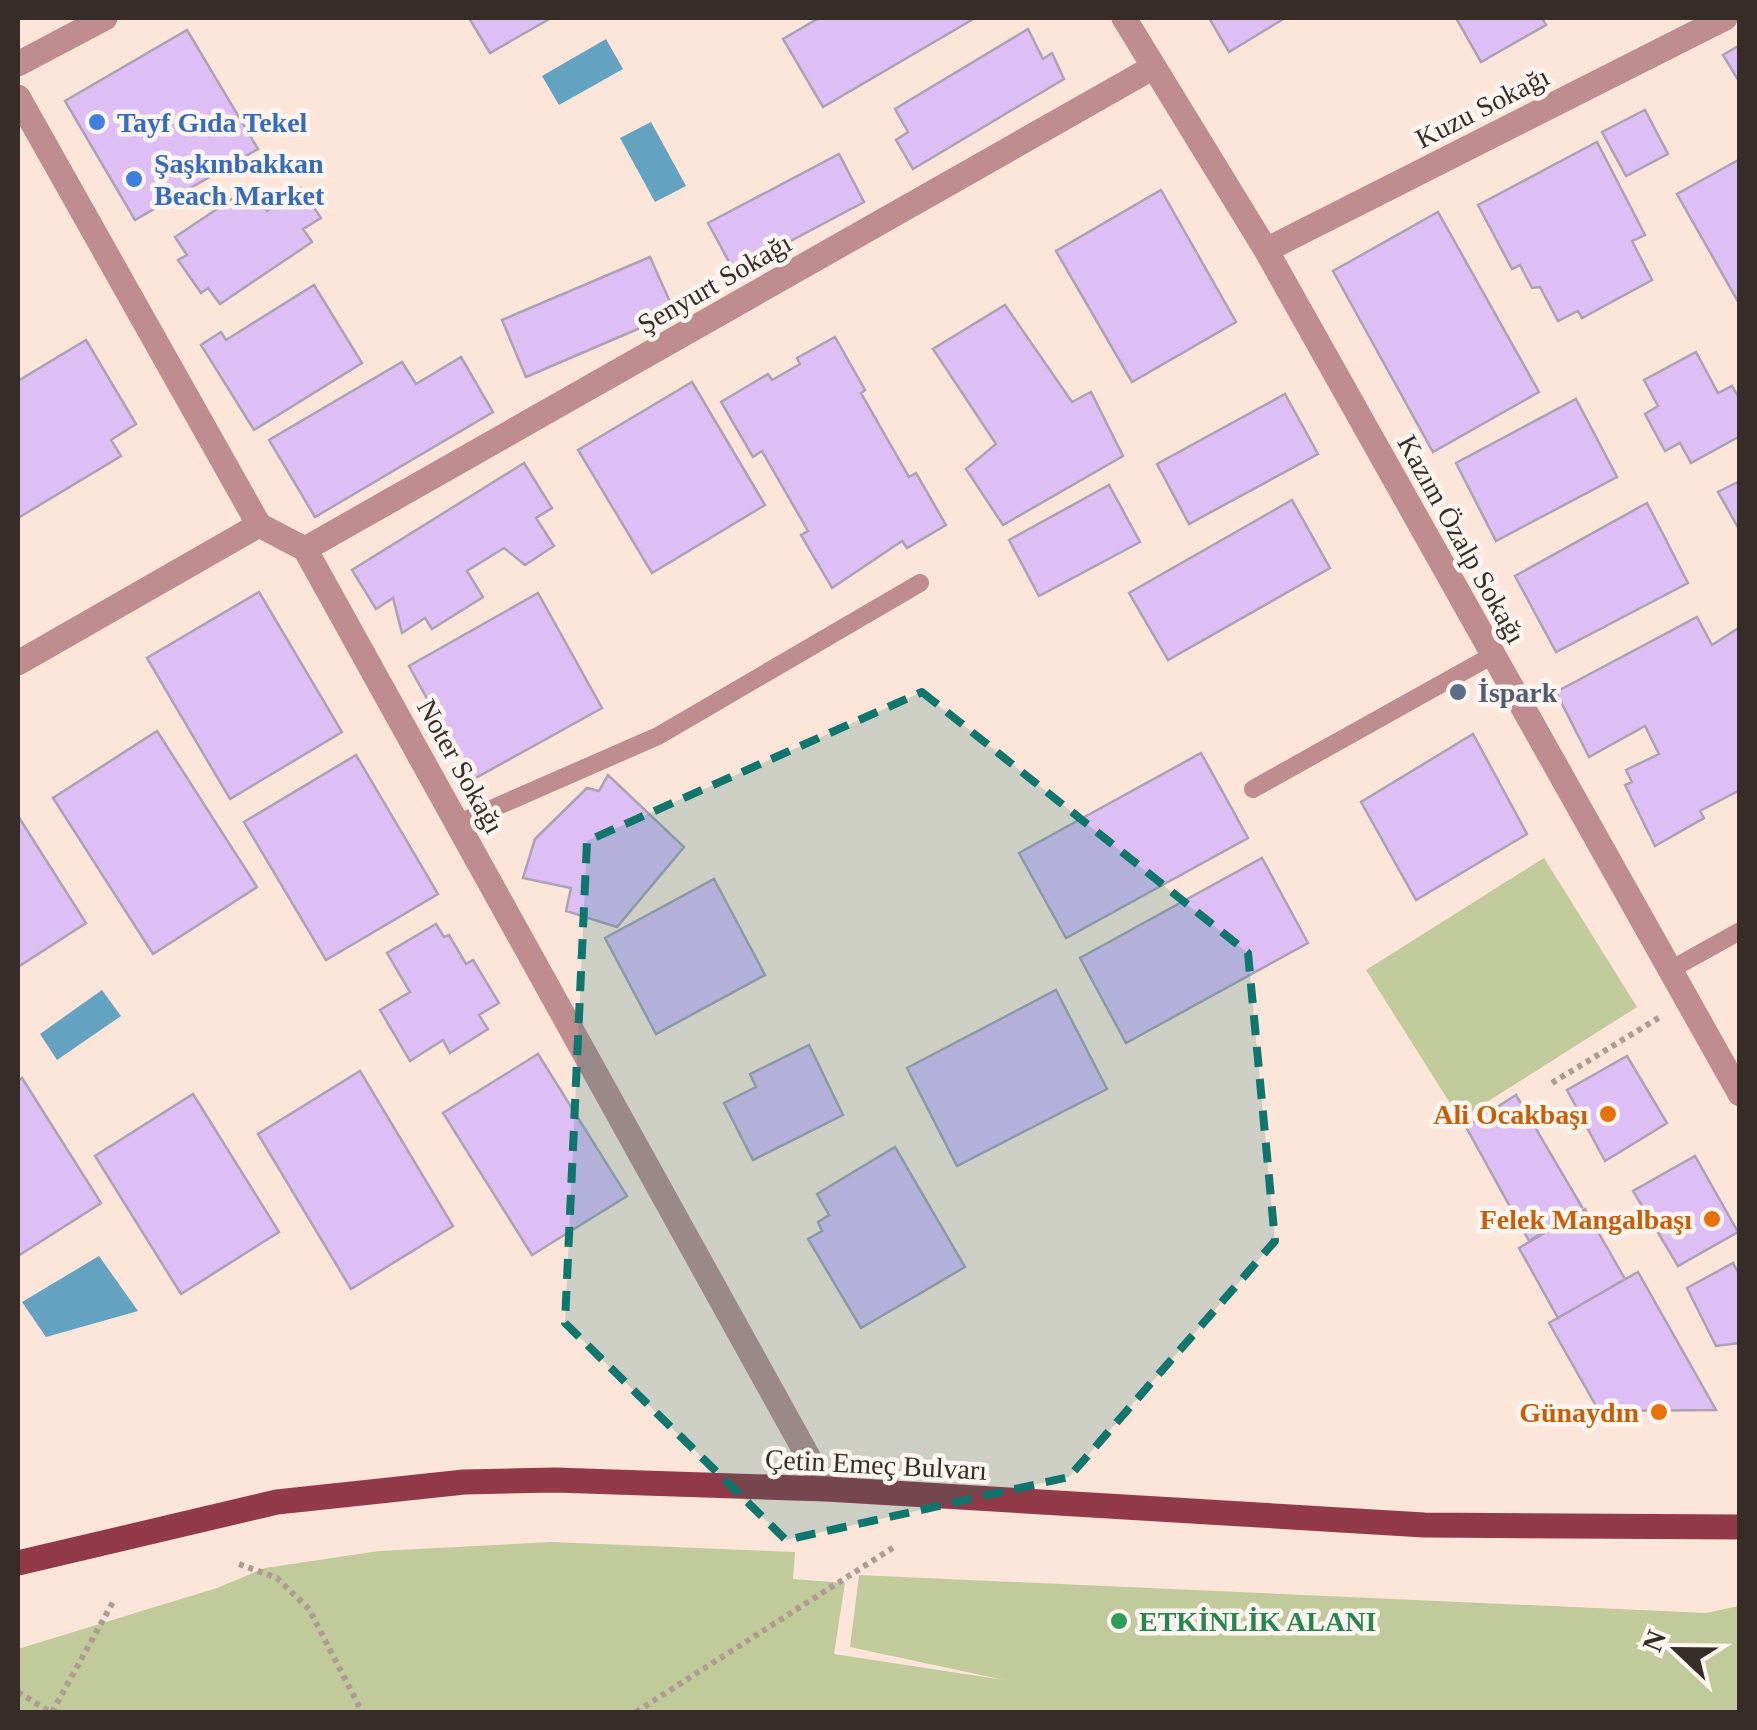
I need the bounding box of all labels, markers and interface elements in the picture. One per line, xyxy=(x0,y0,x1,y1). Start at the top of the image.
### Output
street label: Kuzu Sokağı xyxy=(1410,61,1554,154)
place label: Tayf Gıda Tekel xyxy=(117,107,308,138)
marker: Tayf Gıda Tekel xyxy=(86,111,108,133)
place label: Şaşkınbakkan Beach Market xyxy=(154,148,325,211)
marker: Şaşkınbakkan Beach Market xyxy=(123,168,145,190)
street label: Şenyurt Sokağı xyxy=(632,227,797,340)
street label: Kazım Özalp Sokağı xyxy=(1391,430,1532,649)
place label: İspark xyxy=(1478,677,1558,708)
marker: İspark xyxy=(1447,681,1469,703)
street label: Noter Sokağı xyxy=(411,694,510,839)
place label: Ali Ocakbaşı xyxy=(1433,1099,1588,1130)
marker: Ali Ocakbaşı xyxy=(1597,1103,1619,1125)
place label: Felek Mangalbaşı xyxy=(1480,1204,1692,1235)
marker: Felek Mangalbaşı xyxy=(1701,1208,1723,1230)
place label: Günaydın xyxy=(1519,1397,1639,1428)
marker: Günaydın xyxy=(1648,1401,1670,1423)
street label: Çetin Emeç Bulvarı xyxy=(764,1443,988,1486)
north arrow xyxy=(1627,1600,1727,1700)
place label: ETKİNLİK ALANI xyxy=(1139,1606,1376,1637)
marker: ETKİNLİK ALANI xyxy=(1108,1610,1130,1632)
text: N xyxy=(1636,1626,1672,1656)

